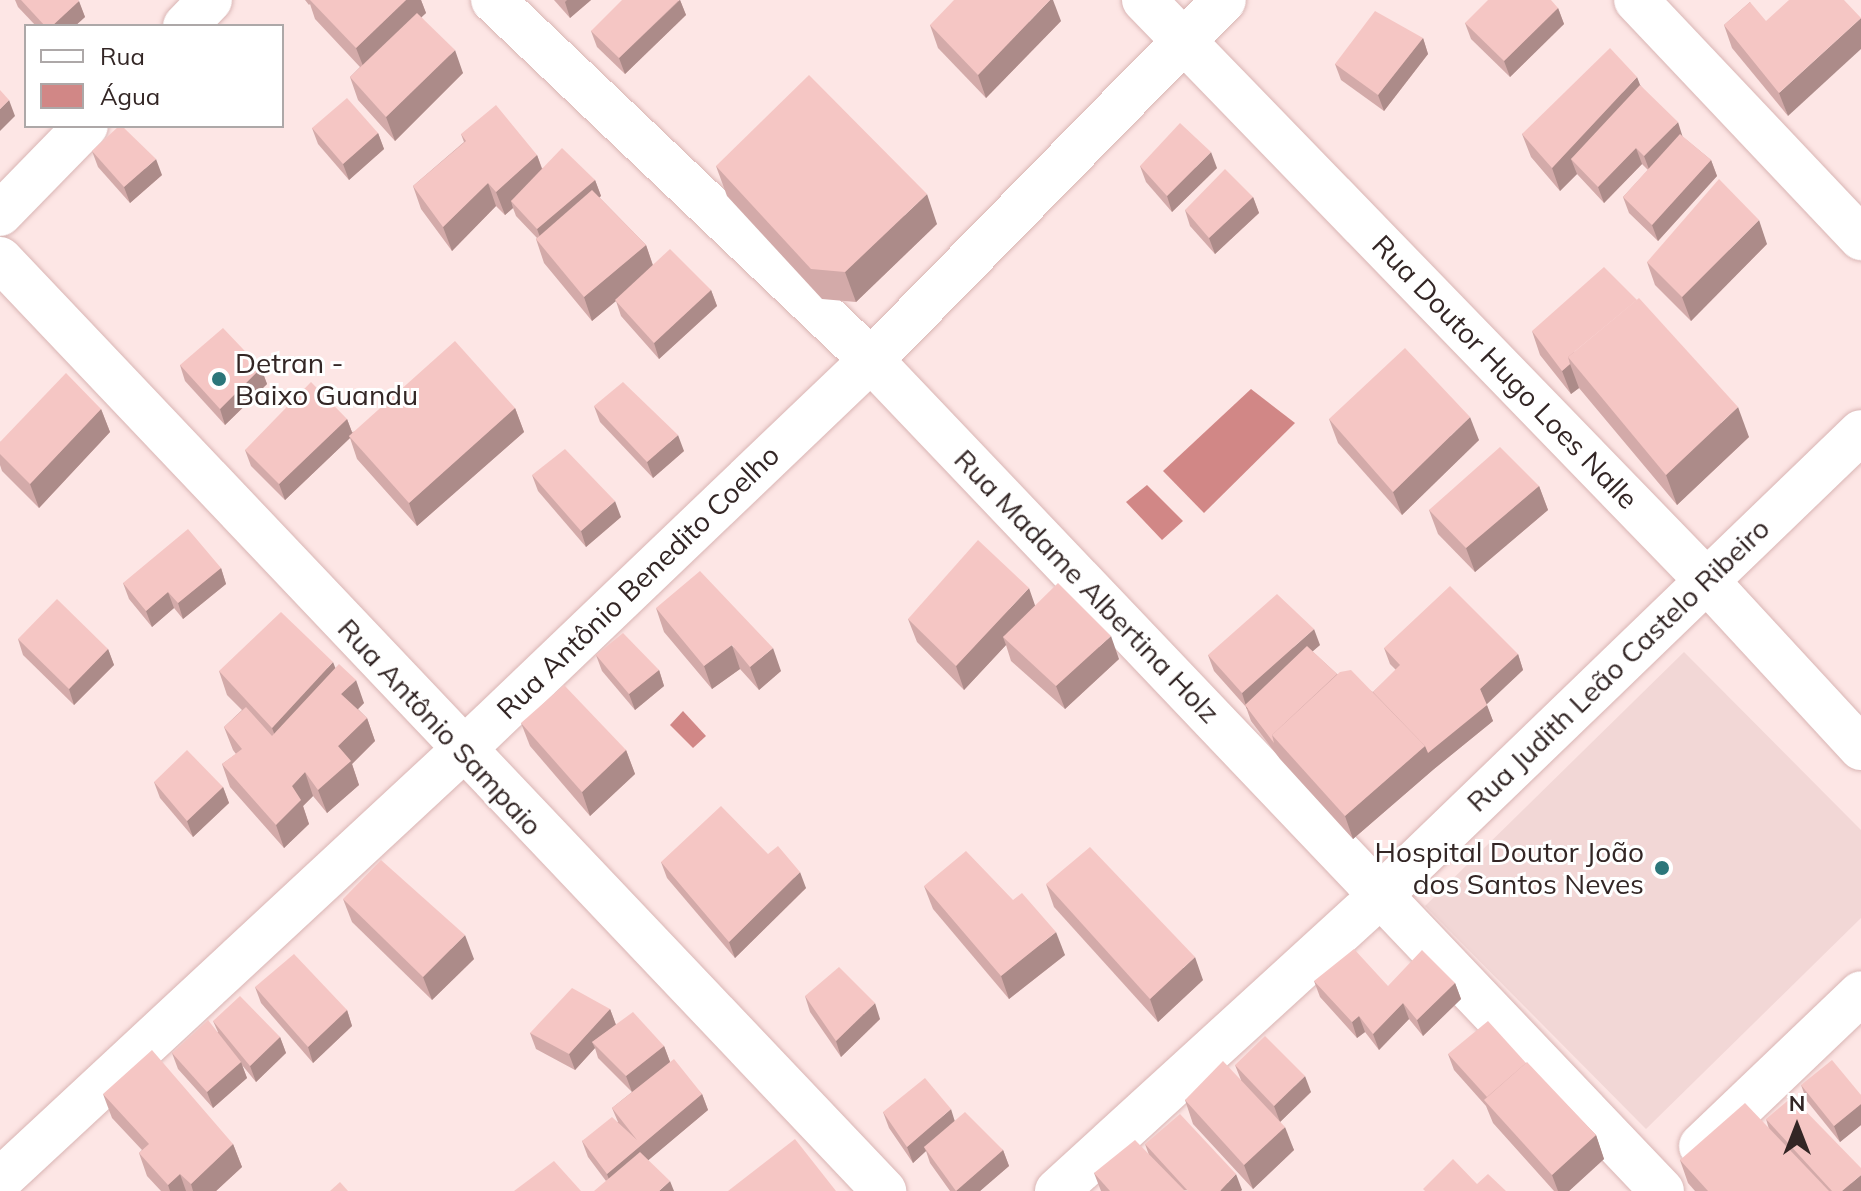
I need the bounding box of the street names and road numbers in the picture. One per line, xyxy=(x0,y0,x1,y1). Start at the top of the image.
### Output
street label: Rua Doutor Hugo Loes Nalle xyxy=(1365,228,1645,516)
street label: Rua Antônio Benedito Coelho xyxy=(490,438,786,726)
street label: Rua Madame Albertina Holz xyxy=(947,442,1227,730)
street label: Rua Judith Leão Castelo Ribeiro xyxy=(1460,511,1776,819)
street label: Rua Antônio Sampaio xyxy=(331,612,549,842)

